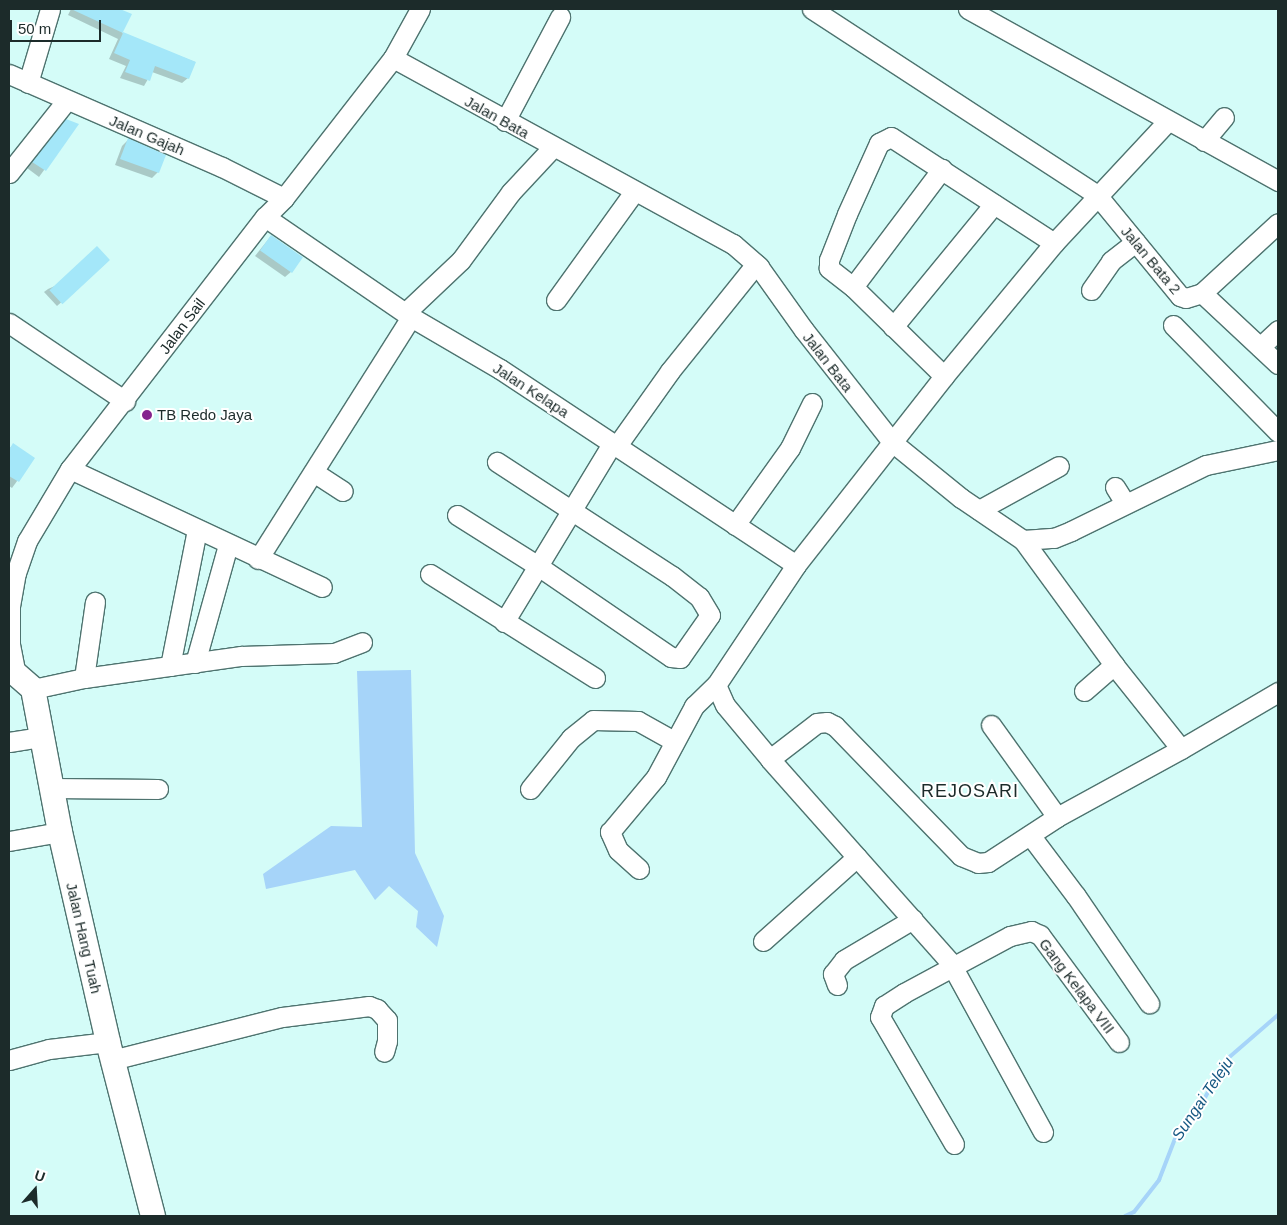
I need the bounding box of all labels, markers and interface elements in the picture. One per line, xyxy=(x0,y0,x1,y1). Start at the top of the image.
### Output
scale bar xyxy=(12,10,104,42)
text: 50 m xyxy=(18,20,51,37)
street label: Jalan Bata xyxy=(462,92,532,142)
street label: Jalan Gajah xyxy=(107,111,187,159)
street label: Jalan Bata 2 xyxy=(1117,222,1185,298)
street label: Jalan Sail xyxy=(155,295,209,357)
street label: Jalan Bata xyxy=(799,329,857,395)
street label: Jalan Kelapa xyxy=(490,359,572,421)
place label: TB Redo Jaya xyxy=(157,406,252,424)
marker: TB Redo Jaya xyxy=(141,409,153,421)
district label: REJOSARI xyxy=(920,780,1020,802)
street label: Jalan Hang Tuah xyxy=(62,881,106,995)
street label: Gang Kelapa VIII xyxy=(1035,935,1119,1037)
water label: Sungai Teleju xyxy=(1168,1054,1238,1144)
north arrow xyxy=(10,1165,60,1215)
text: U xyxy=(32,1167,47,1185)

